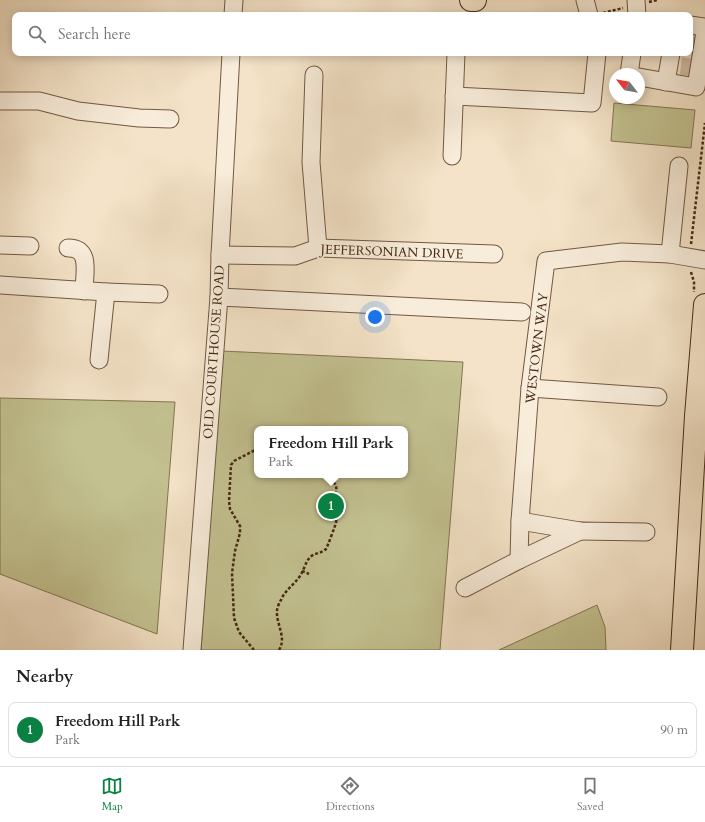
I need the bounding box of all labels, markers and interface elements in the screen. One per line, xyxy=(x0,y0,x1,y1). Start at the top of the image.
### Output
search box xyxy=(12,12,693,56)
icon: search xyxy=(26,23,48,45)
text: Search here xyxy=(58,24,131,44)
north arrow xyxy=(609,68,645,104)
street label: JEFFERSONIAN DRIVE xyxy=(318,240,464,263)
street label: OLD COURTHOUSE ROAD xyxy=(199,265,229,440)
street label: WESTOWN WAY xyxy=(521,291,553,406)
your location xyxy=(365,307,385,327)
popup xyxy=(254,426,408,478)
text: Freedom Hill Park xyxy=(268,433,394,453)
text: Park xyxy=(268,453,293,471)
pin: 1 xyxy=(318,491,344,521)
text: Nearby xyxy=(16,665,73,688)
text: Freedom Hill Park xyxy=(55,711,180,731)
text: 1 xyxy=(27,721,33,739)
text: 90 m xyxy=(660,721,688,739)
text: Park xyxy=(55,731,80,749)
tab: Map xyxy=(101,775,123,814)
tab: Directions xyxy=(326,775,374,814)
tab: Saved xyxy=(577,775,604,814)

